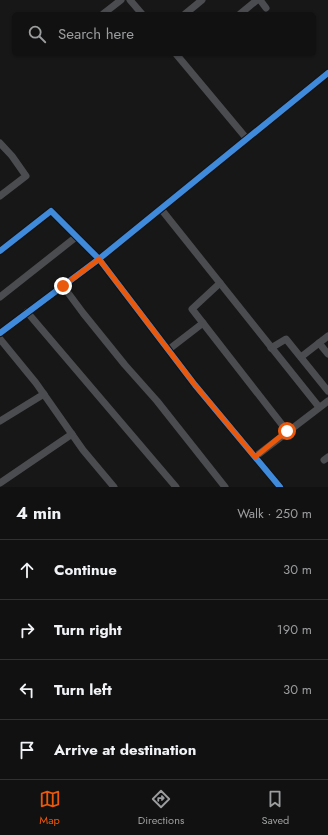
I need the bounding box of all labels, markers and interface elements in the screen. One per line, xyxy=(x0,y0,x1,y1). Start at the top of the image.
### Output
search box xyxy=(12,12,316,56)
icon: search xyxy=(26,23,48,45)
text: Search here xyxy=(58,23,134,45)
route end xyxy=(54,277,72,295)
route start xyxy=(278,422,296,440)
text: 4 min xyxy=(16,501,61,525)
text: Walk · 250 m xyxy=(237,504,312,523)
icon: ahead xyxy=(16,559,38,581)
text: Continue xyxy=(54,559,117,581)
text: 30 m xyxy=(283,560,312,579)
icon: right xyxy=(16,619,38,641)
text: Turn right xyxy=(54,619,122,641)
text: 190 m xyxy=(277,620,312,639)
icon: left xyxy=(16,679,38,701)
text: Turn left xyxy=(54,679,112,701)
text: 30 m xyxy=(283,680,312,699)
icon: arrive xyxy=(16,739,38,761)
text: Arrive at destination xyxy=(54,739,196,761)
tab: Map xyxy=(39,788,61,828)
tab: Directions xyxy=(138,788,184,828)
tab: Saved xyxy=(262,788,289,828)

